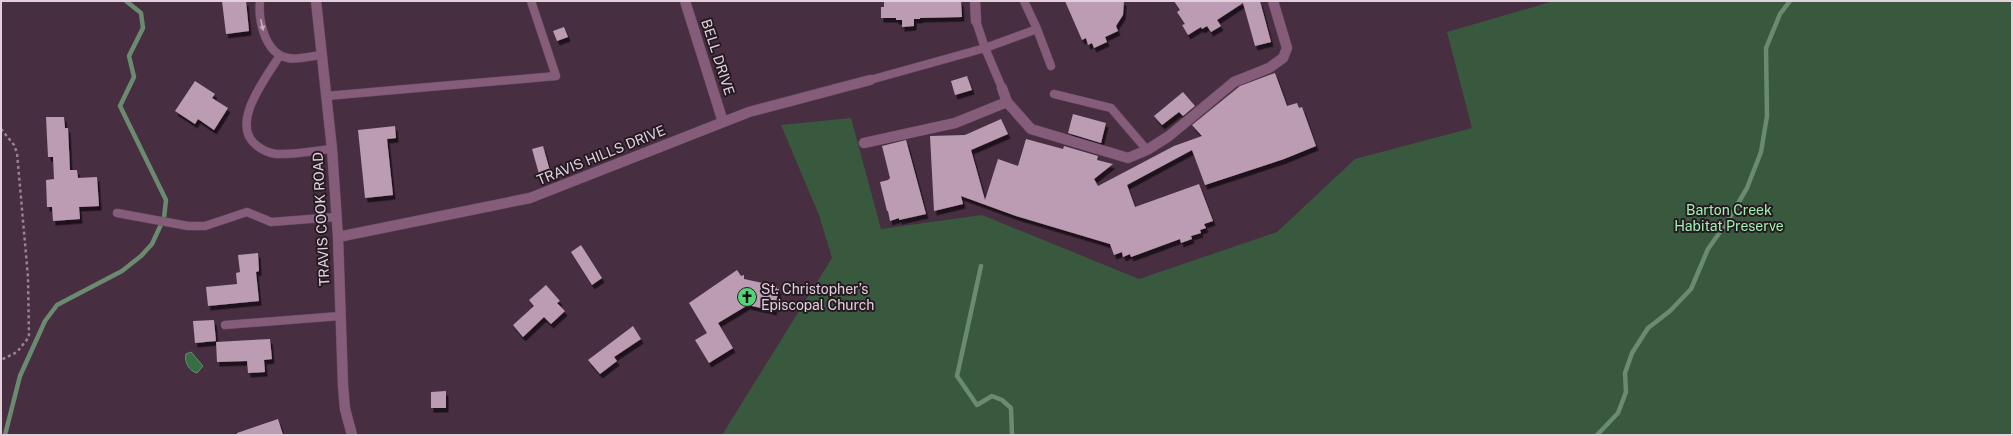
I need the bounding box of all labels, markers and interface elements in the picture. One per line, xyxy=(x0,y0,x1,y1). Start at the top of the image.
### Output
street label: BELL DRIVE xyxy=(698,17,738,97)
one-way arrow xyxy=(259,19,265,31)
street label: TRAVIS HILLS DRIVE xyxy=(534,122,668,188)
street label: TRAVIS COOK ROAD xyxy=(309,152,333,286)
park label: Barton Creek Habitat Preserve xyxy=(1674,202,1784,234)
place label: St. Christopher’s Episcopal Church xyxy=(761,281,874,313)
church icon: St. Christopher’s Episcopal Church xyxy=(736,286,758,308)

